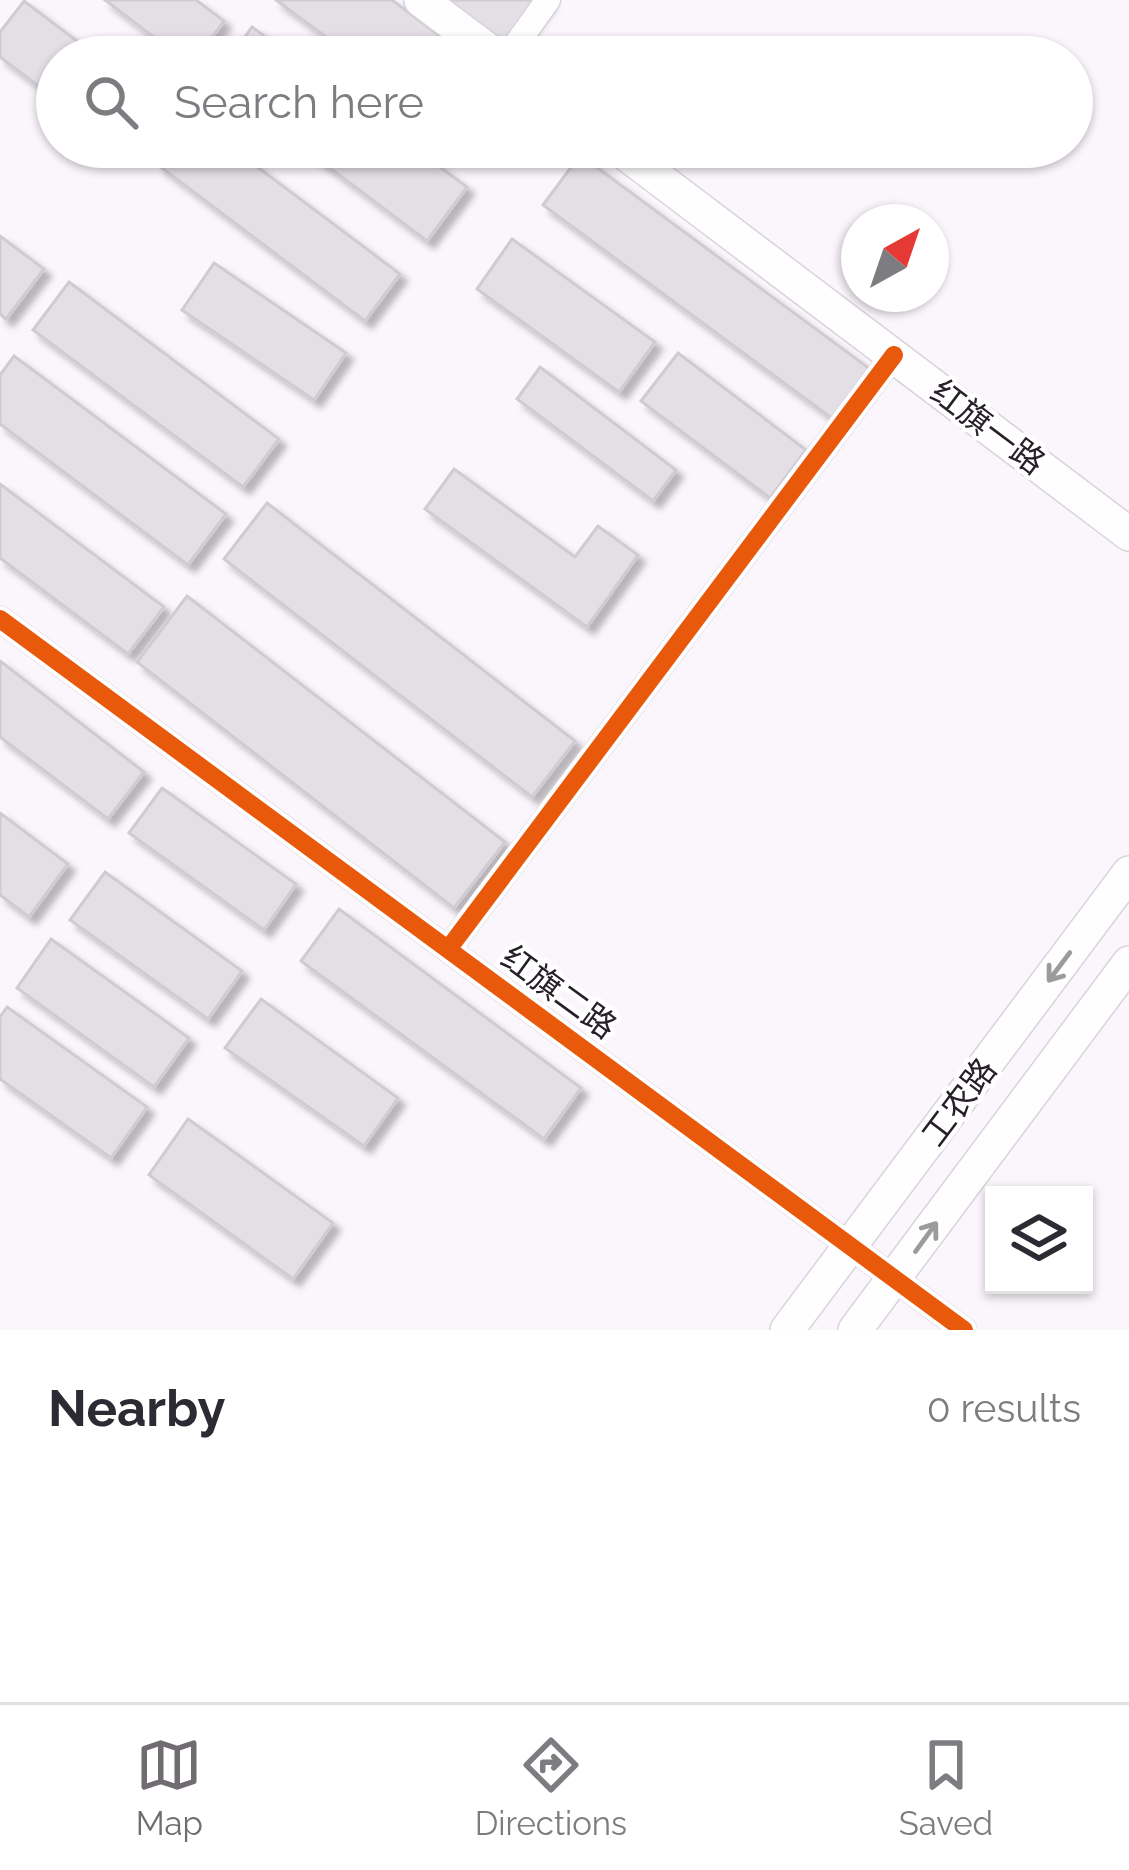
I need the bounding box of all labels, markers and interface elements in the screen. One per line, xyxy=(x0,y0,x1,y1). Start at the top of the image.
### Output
search box xyxy=(36,36,1093,168)
icon: search xyxy=(78,69,144,135)
text: Search here xyxy=(174,76,424,129)
north arrow xyxy=(841,204,949,312)
street label: 红旗一路 xyxy=(924,372,1052,482)
street label: 红旗二路 xyxy=(494,937,624,1047)
one-way arrow xyxy=(1047,950,1073,983)
street label: 工农路 xyxy=(914,1051,1004,1153)
map controls xyxy=(985,1186,1093,1294)
button: layers xyxy=(985,1186,1093,1294)
one-way arrow xyxy=(913,1221,939,1254)
text: Nearby xyxy=(48,1378,225,1438)
text: 0 results xyxy=(927,1385,1081,1431)
tab: Map xyxy=(136,1732,203,1843)
tab: Directions xyxy=(475,1732,627,1843)
tab: Saved xyxy=(899,1732,993,1843)

